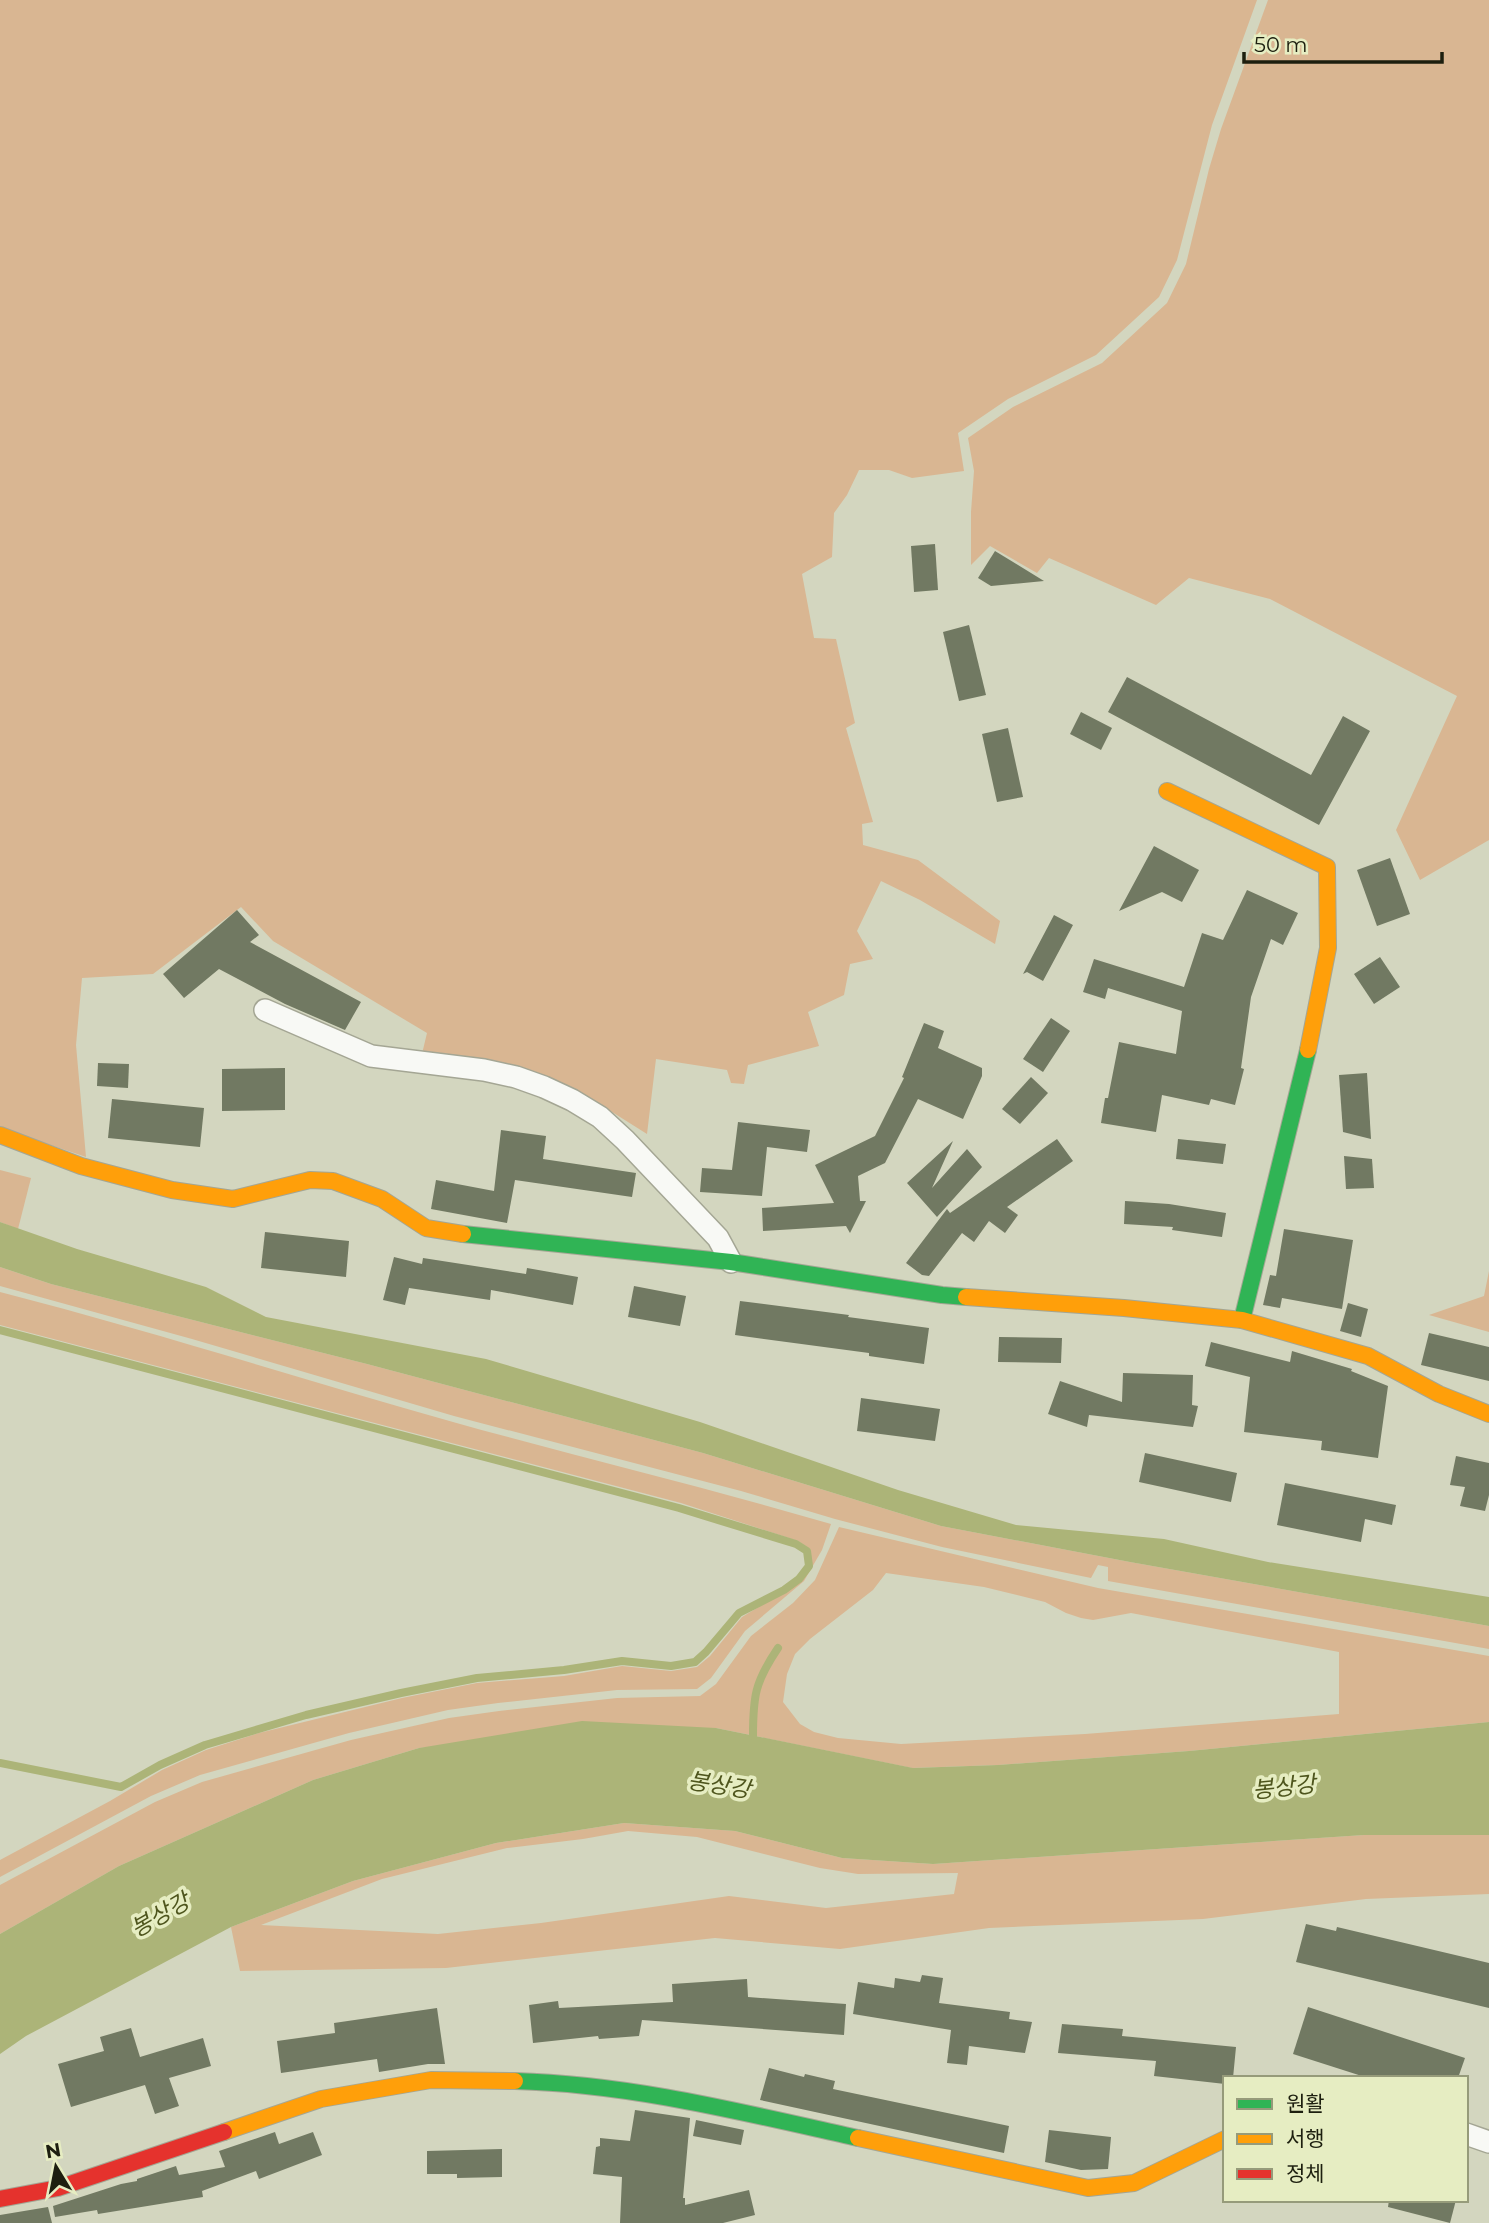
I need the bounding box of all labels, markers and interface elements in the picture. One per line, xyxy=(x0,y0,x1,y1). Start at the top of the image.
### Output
scale bar xyxy=(1244,21,1442,65)
text: 50 m xyxy=(1254,32,1308,57)
water label: 봉상강 xyxy=(685,1766,755,1804)
water label: 봉상강 xyxy=(1251,1769,1320,1804)
water label: 봉상강 xyxy=(126,1886,197,1943)
legend xyxy=(1223,2076,1468,2202)
text: 원활 xyxy=(1286,2091,1325,2116)
text: 서행 xyxy=(1286,2126,1325,2151)
north arrow xyxy=(21,2132,91,2202)
text: N xyxy=(44,2138,63,2163)
text: 정체 xyxy=(1286,2161,1325,2186)

